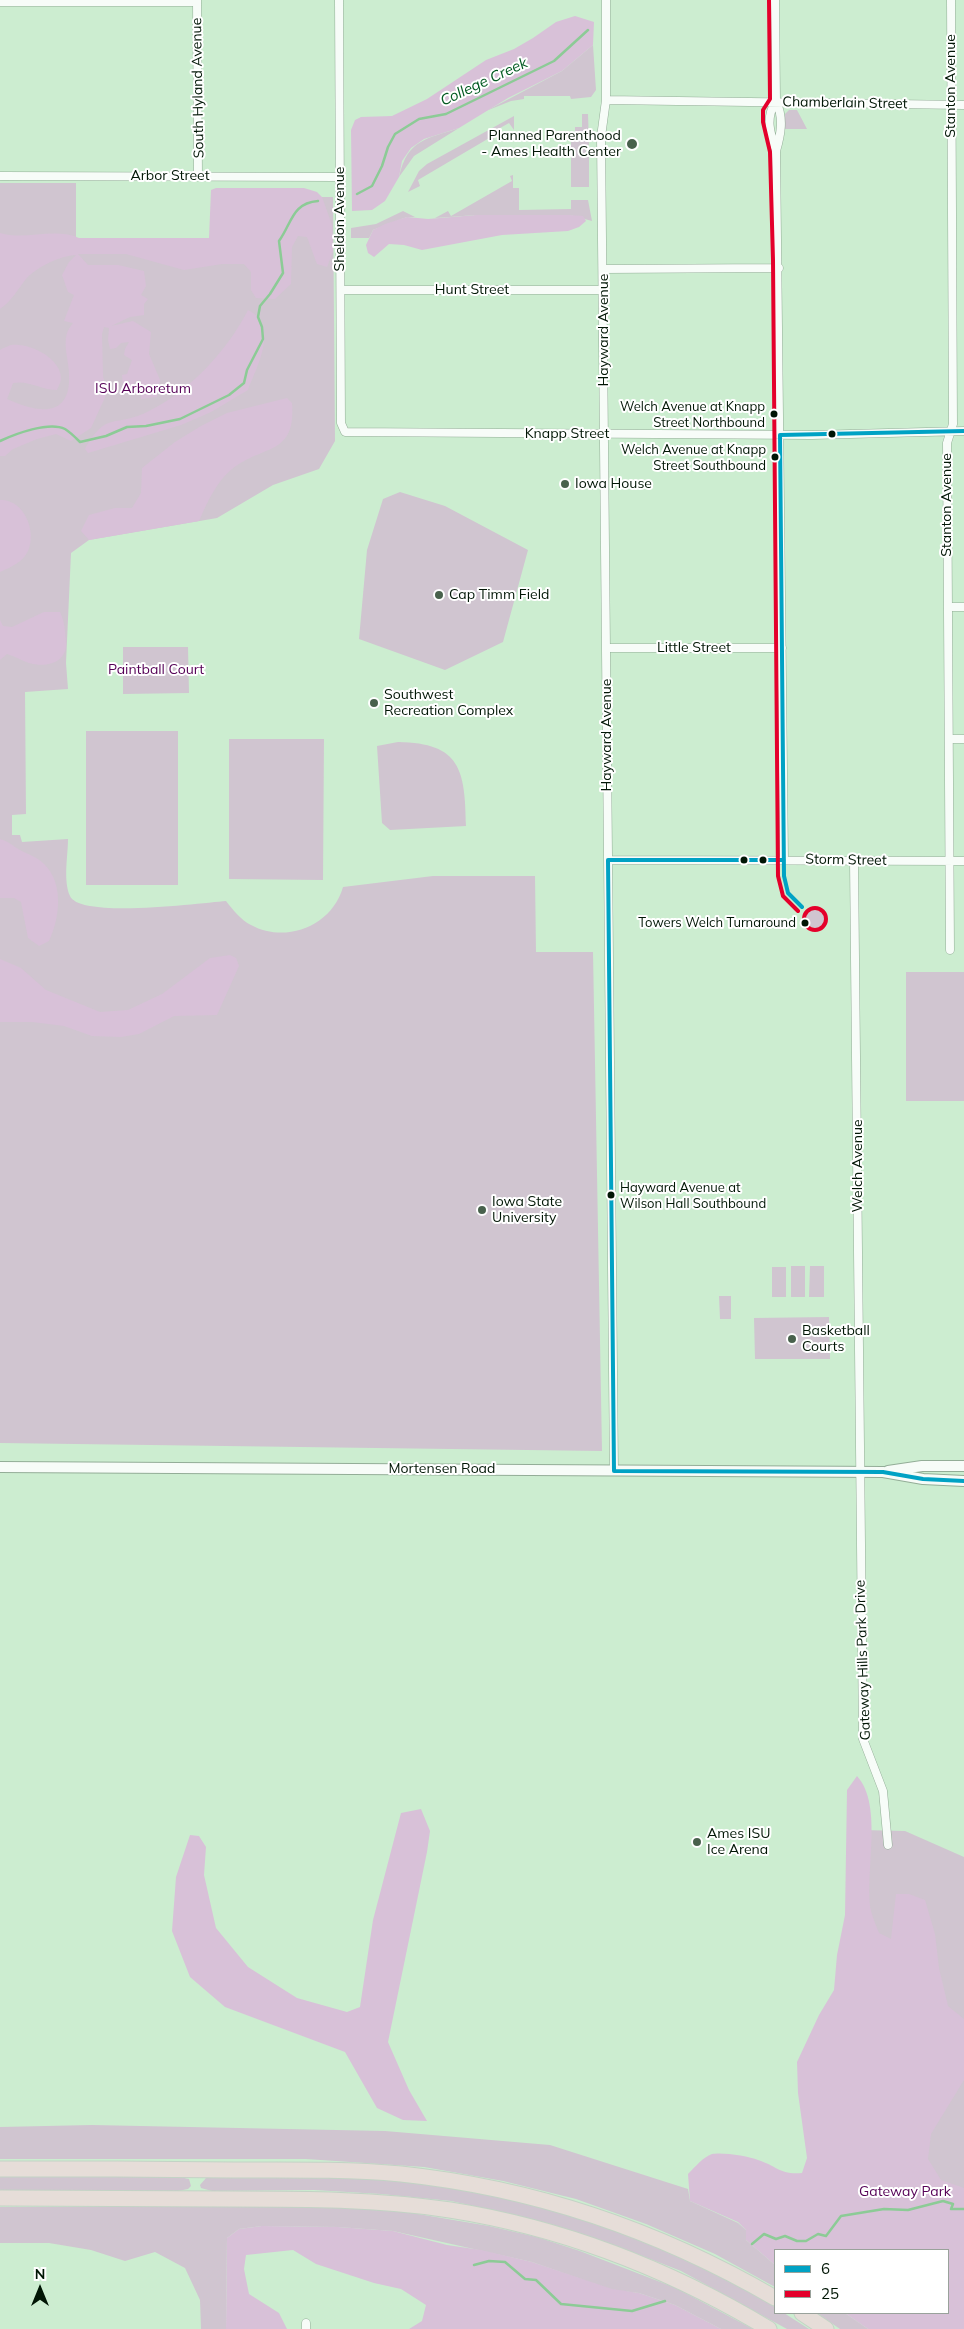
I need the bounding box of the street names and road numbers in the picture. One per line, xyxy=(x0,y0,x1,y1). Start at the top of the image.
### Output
street label: South Hyland Avenue xyxy=(188,18,208,158)
street label: Stanton Avenue xyxy=(943,34,959,138)
street label: Chamberlain Street xyxy=(782,94,908,112)
street label: Sheldon Avenue xyxy=(332,167,348,271)
street label: Arbor Street xyxy=(130,168,210,184)
street label: Hayward Avenue xyxy=(596,274,612,386)
street label: Hunt Street xyxy=(435,282,509,298)
street label: Knapp Street xyxy=(525,426,609,442)
street label: Stanton Avenue xyxy=(939,453,955,557)
street label: Little Street xyxy=(657,640,731,656)
street label: Hayward Avenue xyxy=(599,679,615,791)
street label: Storm Street xyxy=(805,851,887,869)
street label: Welch Avenue xyxy=(850,1119,866,1213)
street label: Mortensen Road xyxy=(389,1461,495,1477)
street label: Gateway Hills Park Drive xyxy=(852,1579,874,1741)

